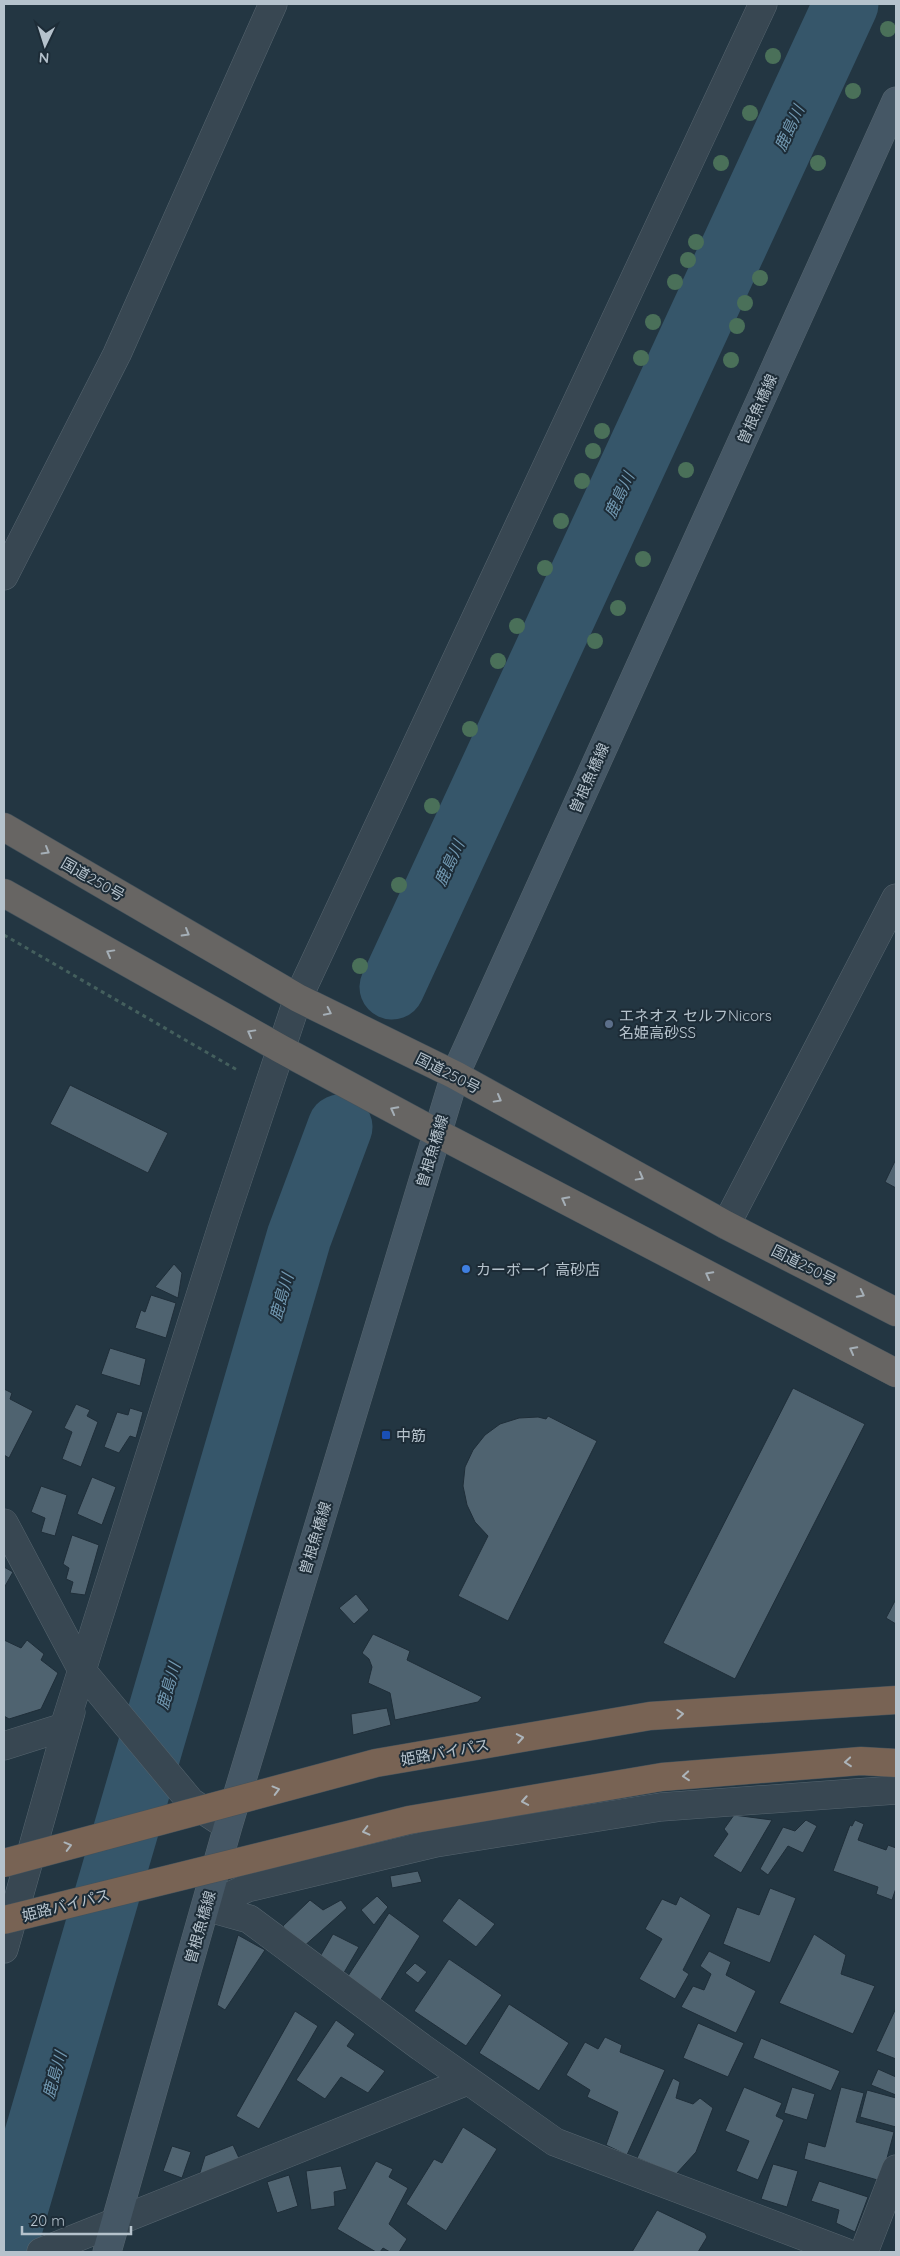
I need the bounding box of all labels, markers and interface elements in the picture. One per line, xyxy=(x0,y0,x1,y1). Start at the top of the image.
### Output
north arrow xyxy=(20,20,70,70)
text: N xyxy=(38,49,50,67)
water label: 鹿島川 xyxy=(770,100,809,154)
street label: 曽根魚橋線 xyxy=(733,371,781,447)
water label: 鹿島川 xyxy=(600,467,639,521)
street label: 曽根魚橋線 xyxy=(565,740,613,816)
water label: 鹿島川 xyxy=(430,835,469,889)
one-way arrow xyxy=(40,845,49,855)
street label: 国道250号 xyxy=(58,853,128,905)
one-way arrow xyxy=(181,926,190,936)
one-way arrow xyxy=(106,949,115,959)
one-way arrow xyxy=(323,1006,332,1017)
place label: エネオス セルフNicors 名姫高砂SS xyxy=(619,1006,772,1042)
marker: エネオス セルフNicors 名姫高砂SS xyxy=(603,1018,615,1030)
one-way arrow xyxy=(248,1029,257,1039)
street label: 国道250号 xyxy=(412,1049,484,1097)
one-way arrow xyxy=(492,1092,501,1102)
one-way arrow xyxy=(390,1106,399,1116)
street label: 曽根魚橋線 xyxy=(412,1112,452,1190)
one-way arrow xyxy=(635,1171,644,1181)
one-way arrow xyxy=(561,1196,570,1206)
street label: 国道250号 xyxy=(768,1241,840,1289)
place label: カーボーイ 高砂店 xyxy=(476,1260,600,1279)
marker: カーボーイ 高砂店 xyxy=(460,1263,472,1275)
water label: 鹿島川 xyxy=(265,1269,298,1323)
one-way arrow xyxy=(705,1271,714,1281)
one-way arrow xyxy=(856,1288,865,1298)
one-way arrow xyxy=(849,1346,858,1356)
place label: 中筋 xyxy=(396,1426,426,1445)
marker: 中筋 xyxy=(380,1429,392,1441)
street label: 曽根魚橋線 xyxy=(295,1499,335,1577)
water label: 鹿島川 xyxy=(152,1658,185,1712)
one-way arrow xyxy=(677,1708,685,1719)
one-way arrow xyxy=(515,1734,524,1744)
street label: 姫路バイパス xyxy=(399,1735,491,1769)
one-way arrow xyxy=(843,1757,851,1768)
one-way arrow xyxy=(681,1770,689,1781)
one-way arrow xyxy=(271,1786,279,1796)
one-way arrow xyxy=(521,1795,529,1805)
one-way arrow xyxy=(361,1825,370,1836)
one-way arrow xyxy=(63,1841,71,1851)
street label: 姫路バイパス xyxy=(20,1885,112,1925)
street label: 曽根魚橋線 xyxy=(181,1888,219,1966)
water label: 鹿島川 xyxy=(38,2047,71,2101)
scale bar xyxy=(22,2204,131,2236)
text: 20 m xyxy=(30,2211,65,2230)

